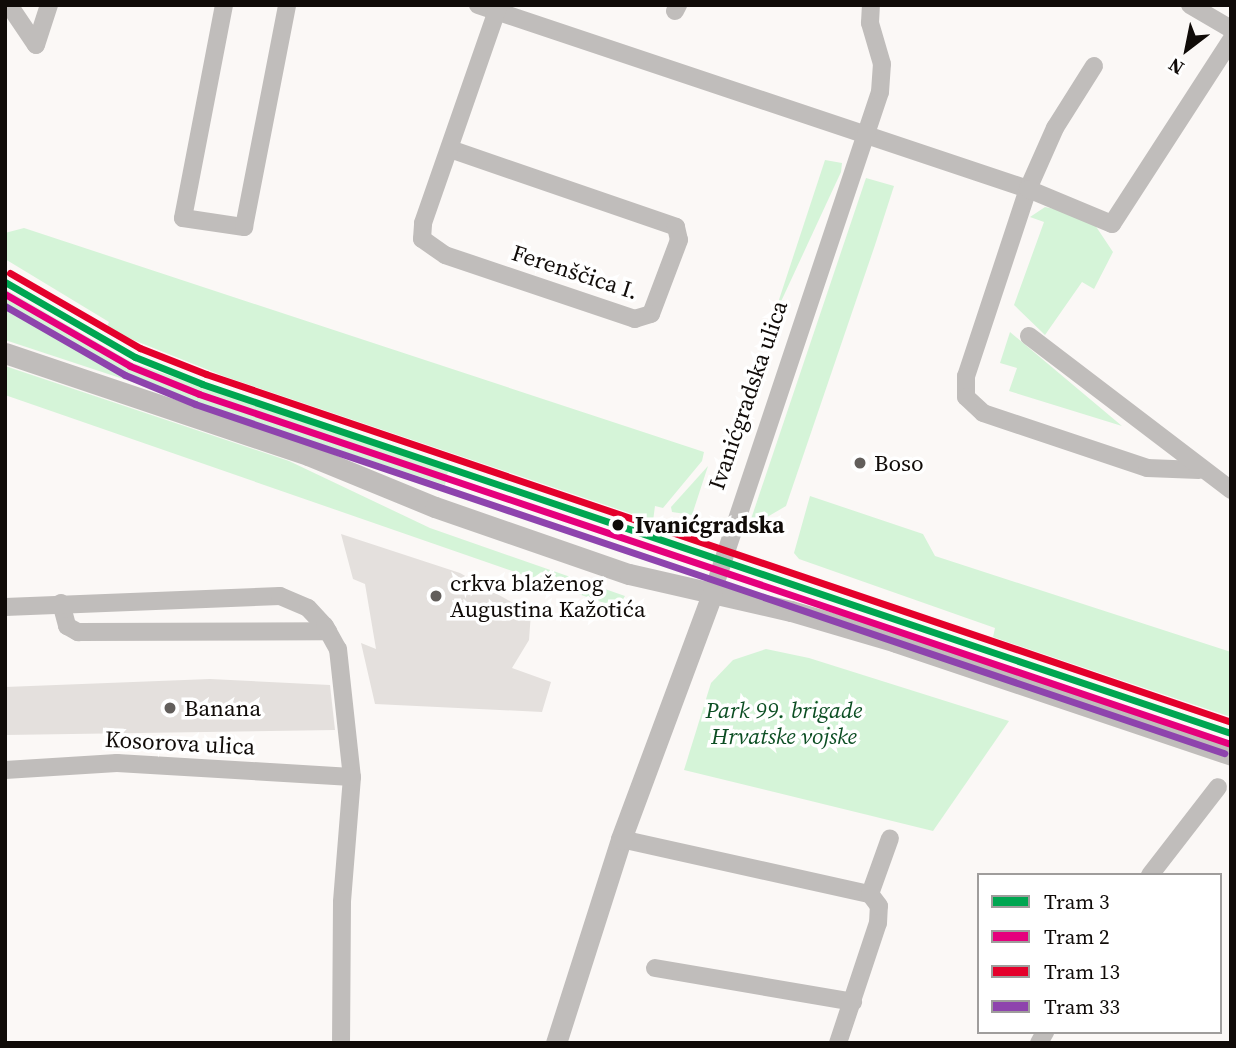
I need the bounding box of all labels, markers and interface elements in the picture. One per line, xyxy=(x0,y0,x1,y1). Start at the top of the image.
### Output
north arrow xyxy=(1152,14,1222,84)
text: N xyxy=(1163,52,1189,82)
street label: Ferenščica I. xyxy=(508,239,642,305)
street label: Ivanićgradska ulica xyxy=(703,297,793,493)
place label: Boso xyxy=(874,449,924,477)
marker: Boso xyxy=(852,455,868,471)
place label: Ivanićgradska xyxy=(635,511,784,539)
marker: Ivanićgradska xyxy=(607,514,629,536)
place label: crkva blaženog Augustina Kažotića xyxy=(450,569,646,623)
marker: crkva blaženog Augustina Kažotića xyxy=(428,588,444,604)
place label: Banana xyxy=(184,694,261,722)
park label: Park 99. brigade Hrvatske vojske xyxy=(706,696,862,750)
marker: Banana xyxy=(162,700,178,716)
street label: Kosorova ulica xyxy=(104,725,256,761)
legend xyxy=(977,873,1222,1034)
text: Tram 3 xyxy=(1044,887,1110,916)
text: Tram 2 xyxy=(1044,922,1110,951)
text: Tram 13 xyxy=(1044,957,1120,986)
text: Tram 33 xyxy=(1044,992,1120,1021)

